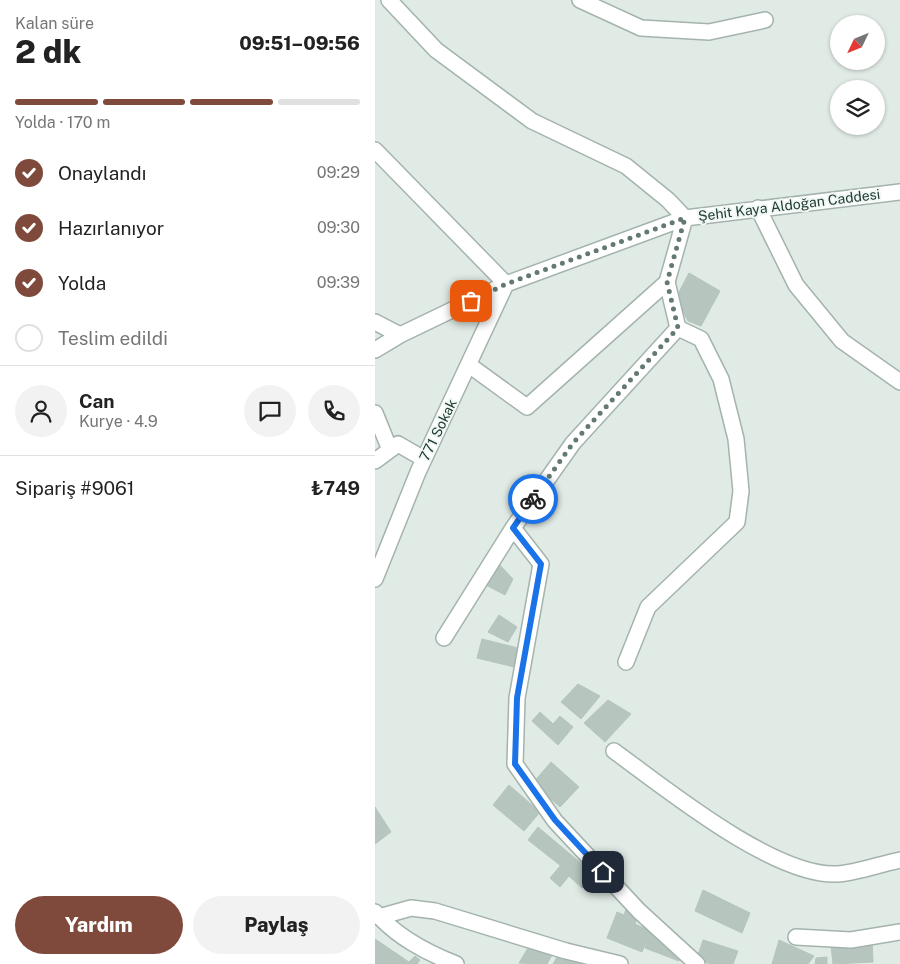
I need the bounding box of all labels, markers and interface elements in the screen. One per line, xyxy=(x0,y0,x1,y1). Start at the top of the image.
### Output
text: Kalan süre xyxy=(15,14,94,33)
north arrow xyxy=(830,15,885,70)
map controls xyxy=(830,15,885,135)
text: 09:51–09:56 xyxy=(239,32,360,54)
text: 2 dk xyxy=(15,33,81,70)
button: layers xyxy=(830,80,885,135)
text: Yolda · 170 m xyxy=(15,113,110,132)
icon: check xyxy=(15,159,43,187)
text: Onaylandı xyxy=(58,162,146,184)
text: 09:29 xyxy=(317,163,360,182)
street label: Şehit Kaya Aldoğan Caddesi xyxy=(697,186,881,224)
icon: check xyxy=(15,214,43,242)
text: Hazırlanıyor xyxy=(58,217,164,239)
text: 09:30 xyxy=(317,218,360,237)
icon: check xyxy=(15,269,43,297)
text: Yolda xyxy=(58,272,106,294)
text: 09:39 xyxy=(317,273,360,292)
pin xyxy=(450,280,492,322)
icon: bag xyxy=(457,287,485,315)
text: Teslim edildi xyxy=(58,327,168,349)
button: person xyxy=(15,385,67,437)
button: chat xyxy=(244,385,296,437)
button: phone xyxy=(308,385,360,437)
text: Can xyxy=(79,390,114,412)
street label: 771 Sokak xyxy=(416,396,460,464)
text: Kurye · 4.9 xyxy=(79,412,158,431)
courier xyxy=(508,474,558,524)
text: Sipariş #9061 xyxy=(15,477,135,499)
text: ₺749 xyxy=(311,477,360,499)
icon: bike xyxy=(519,485,547,513)
pin xyxy=(582,851,624,893)
icon: home xyxy=(589,858,617,886)
button: Yardım xyxy=(15,896,183,954)
button: Paylaş xyxy=(193,896,360,954)

